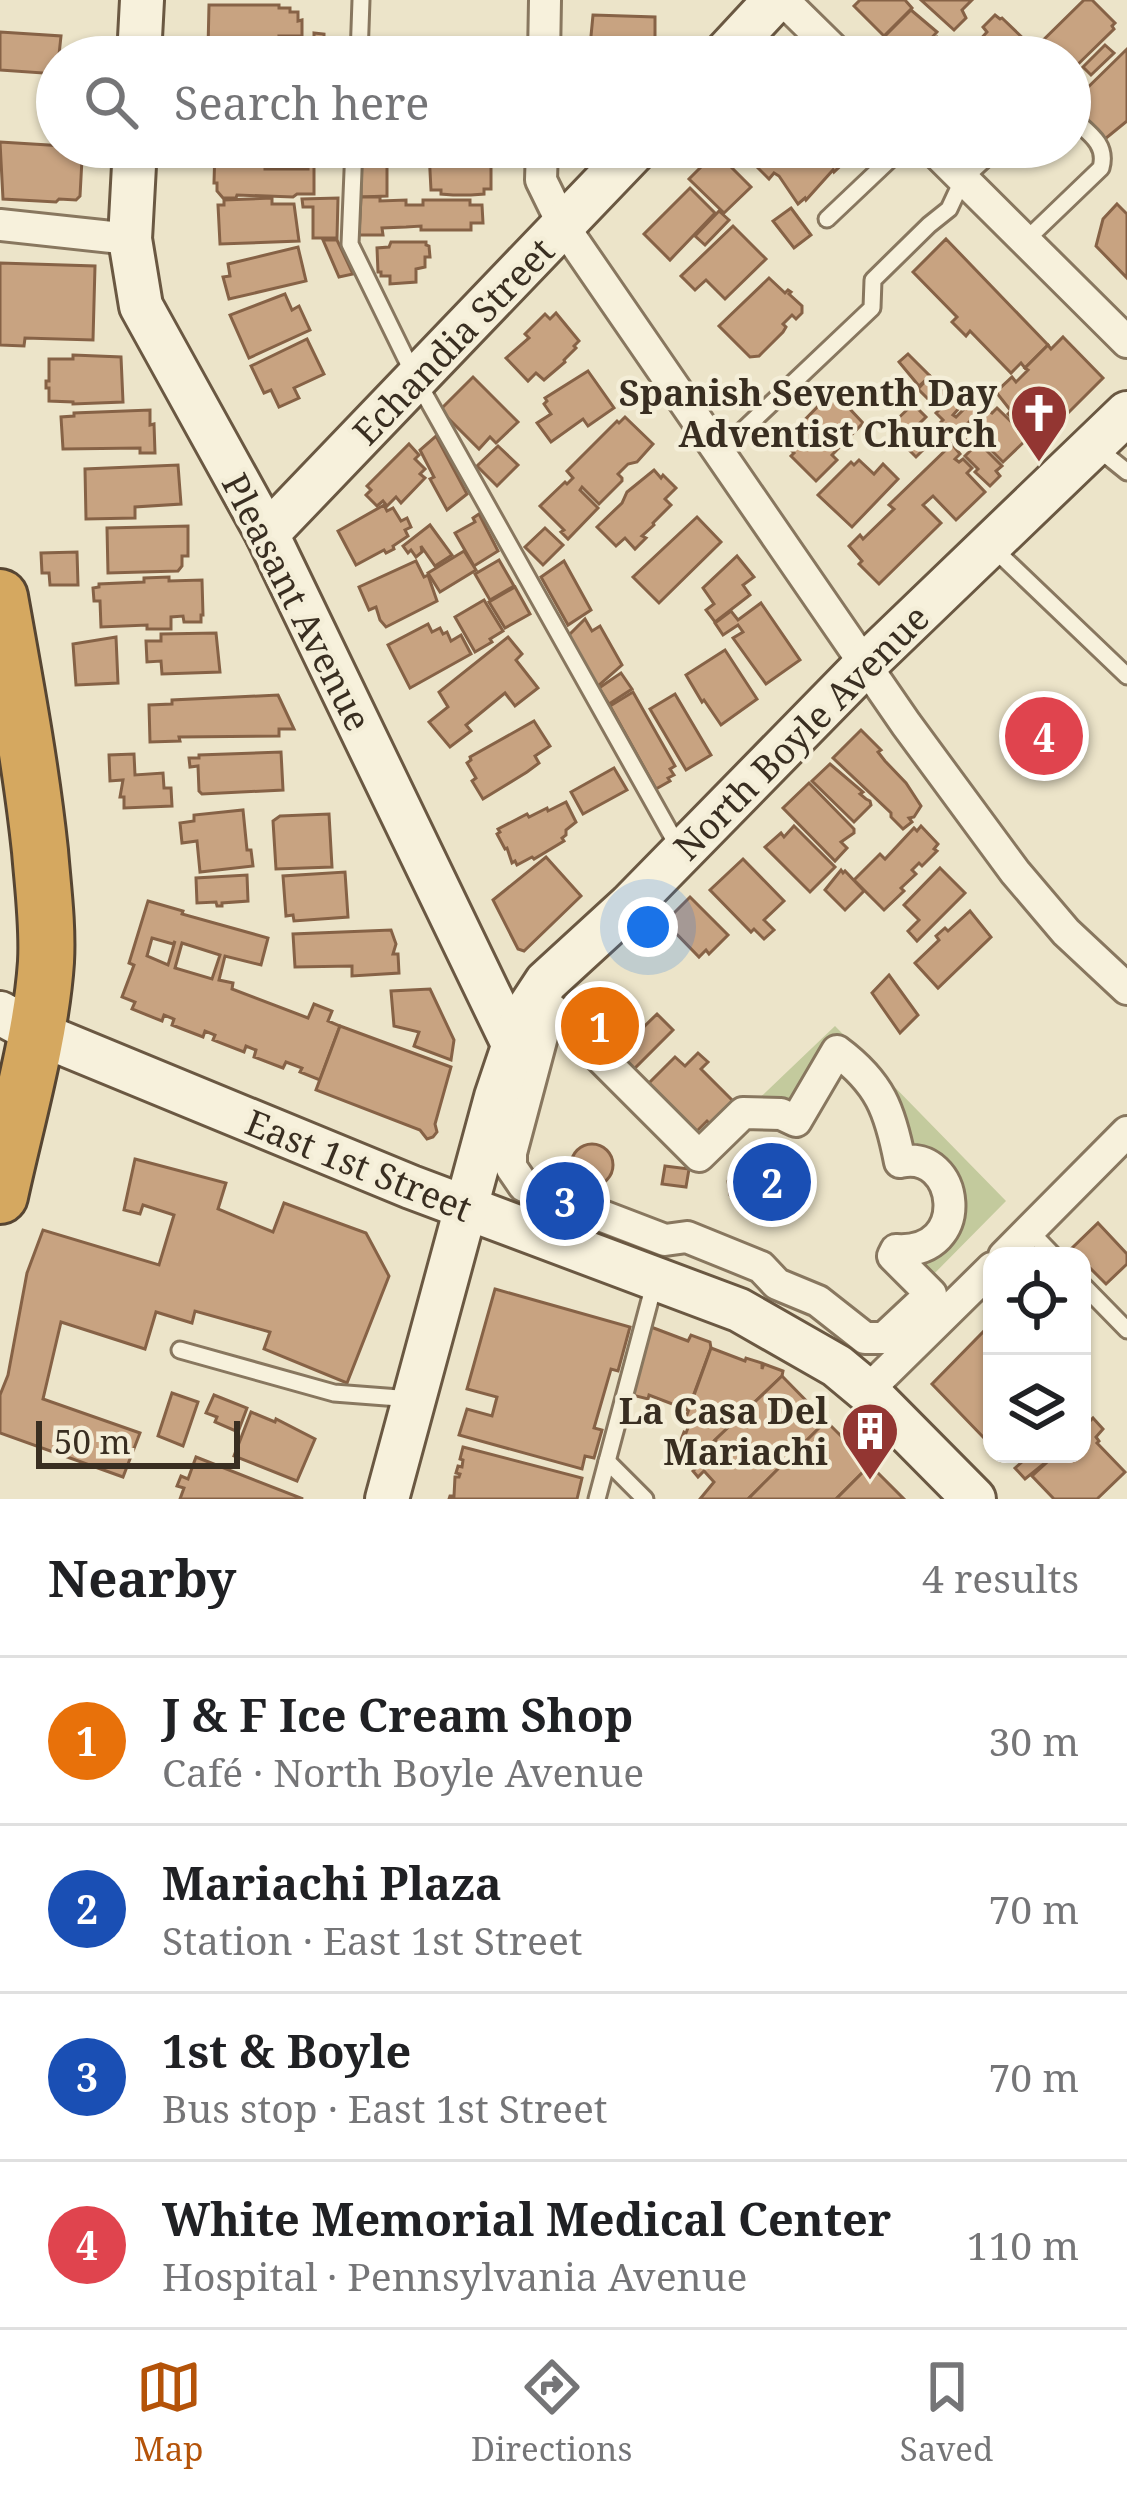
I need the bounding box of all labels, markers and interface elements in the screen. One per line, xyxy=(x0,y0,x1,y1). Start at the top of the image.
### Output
search box xyxy=(36,36,1091,168)
icon: search xyxy=(78,69,144,135)
text: Search here xyxy=(174,72,429,133)
street label: Echandia Street xyxy=(342,227,564,455)
place label: Spanish Seventh Day Adventist Church xyxy=(619,368,997,458)
church icon: Spanish Seventh Day Adventist Church xyxy=(1008,382,1070,464)
street label: Pleasant Avenue xyxy=(211,465,383,739)
street label: North Boyle Avenue xyxy=(663,594,939,870)
pin: 4 xyxy=(1005,691,1083,781)
your location xyxy=(618,897,678,957)
pin: 1 xyxy=(561,981,639,1071)
street label: East 1st Street xyxy=(239,1097,479,1233)
pin: 2 xyxy=(733,1137,811,1227)
pin: 3 xyxy=(526,1156,604,1246)
map controls xyxy=(983,1247,1091,1463)
button: locate xyxy=(983,1247,1091,1355)
button: layers xyxy=(983,1355,1091,1463)
place label: La Casa Del Mariachi xyxy=(619,1386,828,1476)
building icon: La Casa Del Mariachi xyxy=(839,1400,901,1482)
scale bar xyxy=(36,1415,240,1468)
text: 50 m xyxy=(54,1419,131,1464)
text: Nearby xyxy=(48,1542,236,1612)
text: 4 results xyxy=(922,1551,1079,1604)
text: J & F Ice Cream Shop xyxy=(162,1684,633,1745)
text: 1 xyxy=(76,1714,98,1767)
text: 30 m xyxy=(988,1714,1079,1767)
text: Café · North Boyle Avenue xyxy=(162,1745,644,1798)
text: Mariachi Plaza xyxy=(162,1852,502,1913)
text: 2 xyxy=(76,1882,98,1935)
text: 70 m xyxy=(988,1882,1079,1935)
text: Station · East 1st Street xyxy=(162,1913,583,1966)
text: 1st & Boyle xyxy=(162,2020,411,2081)
text: 3 xyxy=(76,2050,98,2103)
text: 70 m xyxy=(988,2050,1079,2103)
text: Bus stop · East 1st Street xyxy=(162,2081,608,2134)
text: White Memorial Medical Center xyxy=(162,2188,891,2249)
text: 4 xyxy=(76,2218,98,2271)
text: 110 m xyxy=(967,2218,1079,2271)
text: Hospital · Pennsylvania Avenue xyxy=(162,2249,747,2302)
tab: Map xyxy=(134,2354,204,2471)
tab: Directions xyxy=(471,2354,632,2471)
tab: Saved xyxy=(900,2354,993,2471)

